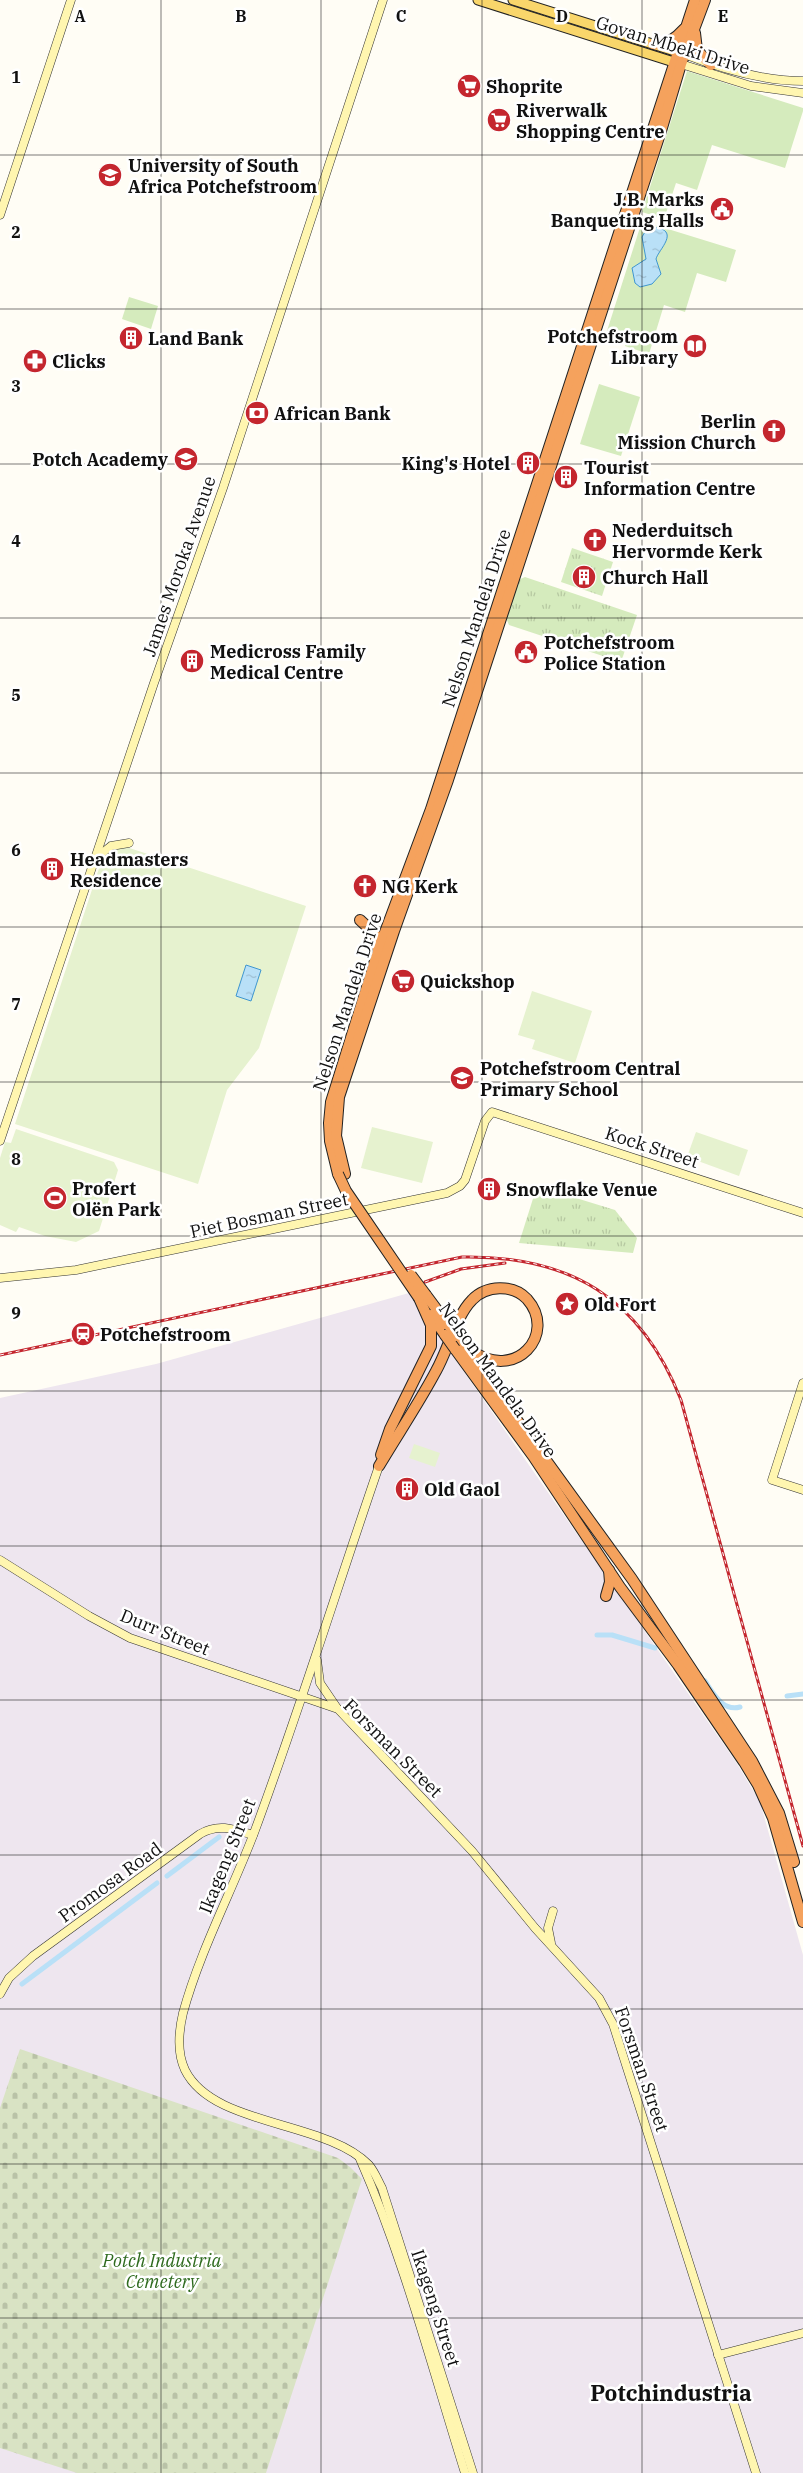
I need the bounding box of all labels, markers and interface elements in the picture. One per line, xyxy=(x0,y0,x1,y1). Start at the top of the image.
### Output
text: A xyxy=(74,6,86,26)
text: B xyxy=(235,6,247,26)
text: C xyxy=(396,6,406,26)
text: D xyxy=(556,6,568,26)
text: E xyxy=(718,6,728,26)
street label: Govan Mbeki Drive xyxy=(593,11,753,79)
text: 1 xyxy=(11,67,21,87)
supermarket icon: Shoprite xyxy=(456,73,482,99)
place label: Shoprite xyxy=(486,75,563,98)
place label: Riverwalk Shopping Centre xyxy=(516,99,665,143)
supermarket icon: Riverwalk Shopping Centre xyxy=(486,107,512,133)
place label: University of South Africa Potchefstroom xyxy=(128,154,318,198)
school or university icon: University of South Africa Potchefstroom xyxy=(97,162,123,188)
place label: J.B. Marks Banqueting Halls xyxy=(551,188,704,232)
public building icon: J.B. Marks Banqueting Halls xyxy=(709,196,735,222)
text: 2 xyxy=(11,222,21,242)
building icon: Land Bank xyxy=(118,325,144,351)
place label: Potchefstroom Library xyxy=(547,325,679,369)
place label: Land Bank xyxy=(148,327,244,350)
library icon: Potchefstroom Library xyxy=(682,333,708,359)
pharmacy icon: Clicks xyxy=(22,348,48,374)
place label: Clicks xyxy=(52,350,106,373)
text: 3 xyxy=(11,376,21,396)
bank icon: African Bank xyxy=(244,400,270,426)
place label: African Bank xyxy=(274,402,391,425)
place label: Berlin Mission Church xyxy=(618,410,756,454)
church icon: Berlin Mission Church xyxy=(761,418,787,444)
school or university icon: Potch Academy xyxy=(173,446,199,472)
place label: Potch Academy xyxy=(32,448,169,471)
building icon: King's Hotel xyxy=(515,450,541,476)
place label: King's Hotel xyxy=(402,452,510,475)
place label: Tourist Information Centre xyxy=(584,456,756,500)
building icon: Tourist Information Centre xyxy=(553,464,579,490)
street label: James Moroka Avenue xyxy=(137,473,221,659)
place label: Nederduitsch Hervormde Kerk xyxy=(612,519,763,563)
street label: Nelson Mandela Drive xyxy=(436,526,516,710)
church icon: Nederduitsch Hervormde Kerk xyxy=(582,527,608,553)
text: 4 xyxy=(11,531,21,551)
building icon: Church Hall xyxy=(571,564,597,590)
place label: Church Hall xyxy=(602,566,708,589)
place label: Potchefstroom Police Station xyxy=(544,631,675,675)
public building icon: Potchefstroom Police Station xyxy=(513,639,539,665)
place label: Medicross Family Medical Centre xyxy=(210,640,367,684)
building icon: Medicross Family Medical Centre xyxy=(179,648,205,674)
text: 5 xyxy=(11,685,21,705)
text: 6 xyxy=(11,840,21,860)
place label: Headmasters Residence xyxy=(70,848,188,892)
building icon: Headmasters Residence xyxy=(39,856,65,882)
church icon: NG Kerk xyxy=(352,873,378,899)
place label: NG Kerk xyxy=(382,875,459,898)
street label: Nelson Mandela Drive xyxy=(307,910,387,1094)
supermarket icon: Quickshop xyxy=(390,968,416,994)
place label: Quickshop xyxy=(420,970,515,993)
text: 7 xyxy=(11,994,21,1014)
place label: Potchefstroom Central Primary School xyxy=(480,1057,681,1101)
school or university icon: Potchefstroom Central Primary School xyxy=(449,1065,475,1091)
street label: Kock Street xyxy=(602,1121,702,1173)
text: 8 xyxy=(11,1149,21,1169)
building icon: Snowflake Venue xyxy=(476,1176,502,1202)
place label: Profert Olën Park xyxy=(72,1177,161,1221)
place label: Snowflake Venue xyxy=(506,1178,658,1201)
sports icon: Profert Olën Park xyxy=(42,1185,68,1211)
street label: Piet Bosman Street xyxy=(188,1187,350,1243)
place icon: Old Fort xyxy=(554,1291,580,1317)
place label: Old Fort xyxy=(584,1293,656,1316)
street label: Nelson Mandela Drive xyxy=(434,1298,562,1462)
text: 9 xyxy=(11,1303,21,1323)
station icon: Potchefstroom xyxy=(70,1321,96,1347)
place label: Potchefstroom xyxy=(100,1323,231,1346)
building icon: Old Gaol xyxy=(394,1476,420,1502)
place label: Old Gaol xyxy=(424,1478,500,1501)
street label: Durr Street xyxy=(117,1604,213,1660)
street label: Forsman Street xyxy=(339,1694,447,1802)
street label: Ikageng Street xyxy=(194,1795,260,1917)
street label: Promosa Road xyxy=(54,1837,166,1927)
street label: Forsman Street xyxy=(610,2003,674,2135)
street label: Ikageng Street xyxy=(406,2247,466,2369)
park label: Potch Industria Cemetery xyxy=(102,2249,222,2293)
district label: Potchindustria xyxy=(590,2378,752,2407)

